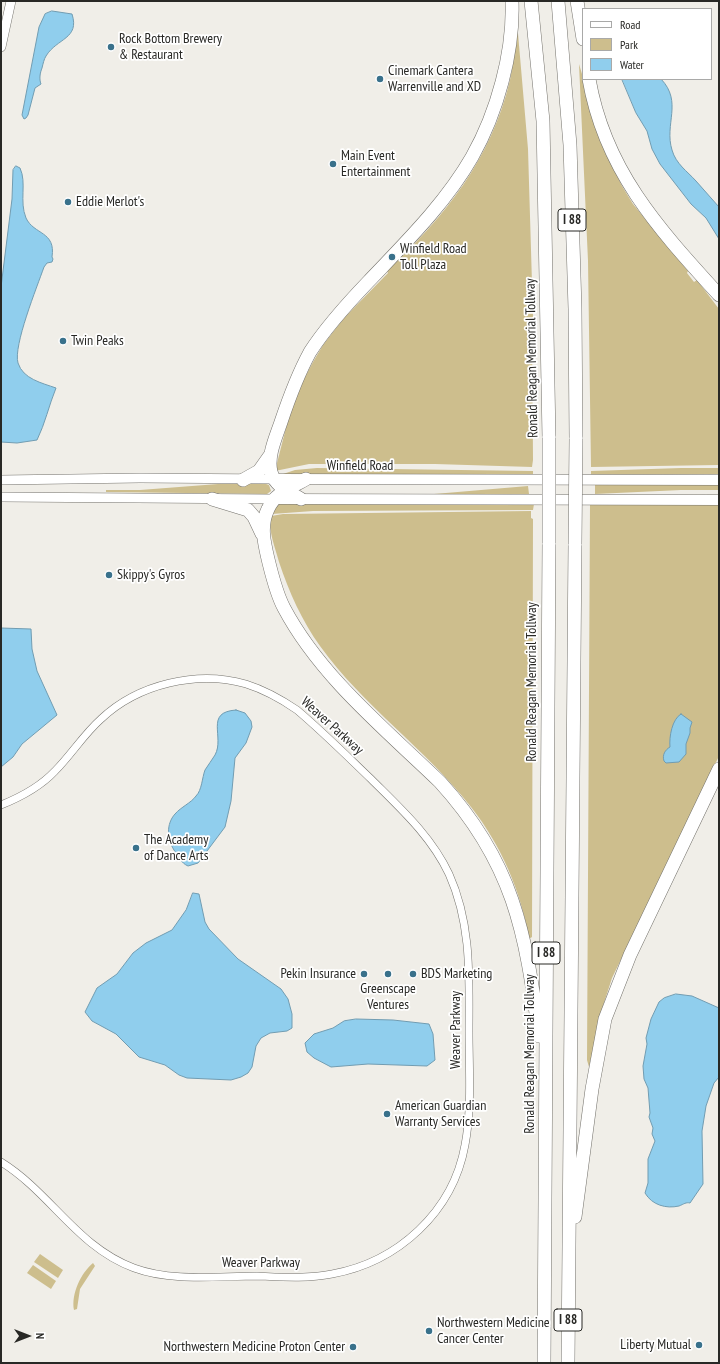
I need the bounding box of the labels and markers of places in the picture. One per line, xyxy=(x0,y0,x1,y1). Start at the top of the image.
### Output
place label: Rock Bottom Brewery & Restaurant xyxy=(119,31,222,64)
marker: Rock Bottom Brewery & Restaurant xyxy=(106,42,116,52)
place label: Cinemark Cantera Warrenville and XD xyxy=(388,63,481,96)
marker: Cinemark Cantera Warrenville and XD xyxy=(375,74,385,84)
place label: Main Event Entertainment xyxy=(341,148,410,180)
marker: Main Event Entertainment xyxy=(328,159,338,169)
place label: Eddie Merlot's xyxy=(76,194,144,210)
marker: Eddie Merlot's xyxy=(63,197,73,207)
place label: Winfield Road Toll Plaza xyxy=(400,241,467,274)
marker: Winfield Road Toll Plaza xyxy=(387,252,397,262)
place label: Twin Peaks xyxy=(71,333,124,349)
marker: Twin Peaks xyxy=(58,336,68,346)
place label: Skippy's Gyros xyxy=(117,567,185,583)
marker: Skippy's Gyros xyxy=(104,570,114,580)
place label: The Academy of Dance Arts xyxy=(144,832,208,864)
marker: The Academy of Dance Arts xyxy=(131,843,141,853)
place label: Pekin Insurance xyxy=(280,966,356,982)
place label: BDS Marketing xyxy=(421,966,492,982)
marker: Pekin Insurance xyxy=(359,969,369,979)
marker: Greenscape Ventures xyxy=(383,969,393,979)
marker: BDS Marketing xyxy=(408,969,418,979)
place label: Greenscape Ventures xyxy=(360,981,416,1014)
place label: American Guardian Warranty Services xyxy=(395,1098,486,1130)
marker: American Guardian Warranty Services xyxy=(382,1109,392,1119)
place label: Northwestern Medicine Cancer Center xyxy=(437,1315,550,1348)
marker: Northwestern Medicine Cancer Center xyxy=(424,1326,434,1336)
place label: Liberty Mutual xyxy=(620,1337,691,1353)
place label: Northwestern Medicine Proton Center xyxy=(163,1339,345,1355)
marker: Liberty Mutual xyxy=(694,1340,704,1350)
marker: Northwestern Medicine Proton Center xyxy=(348,1342,358,1352)

